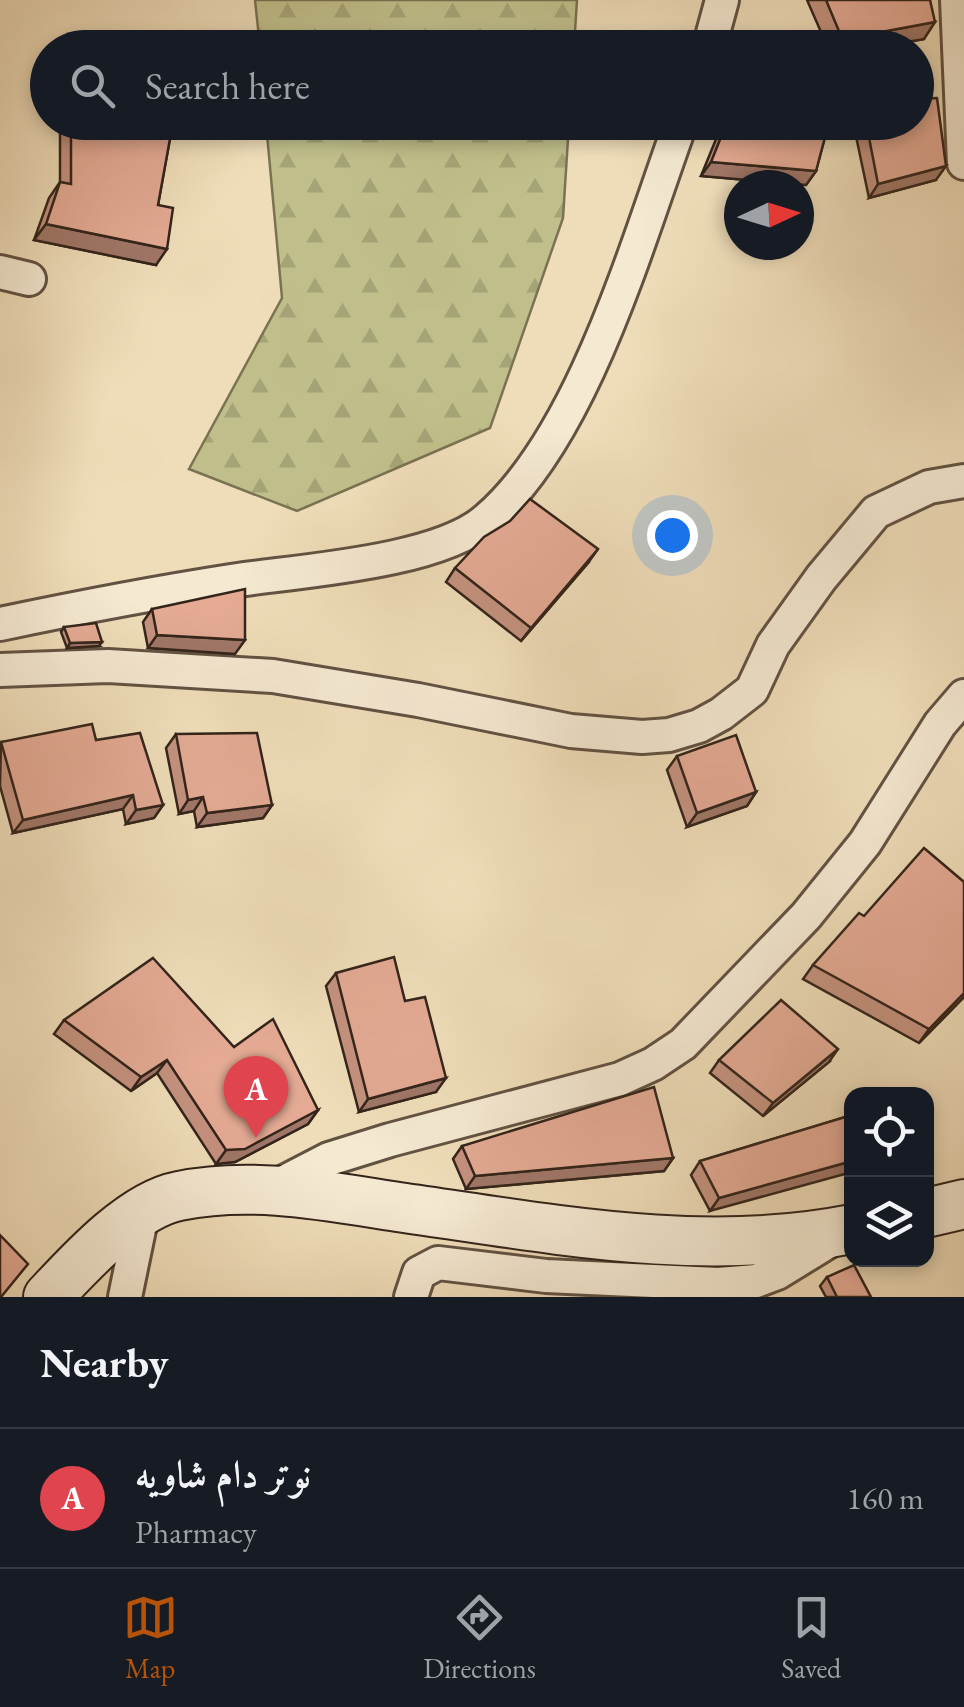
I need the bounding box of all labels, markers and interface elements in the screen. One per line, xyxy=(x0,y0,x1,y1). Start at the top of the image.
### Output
search box xyxy=(30,30,934,140)
icon: search xyxy=(65,58,120,113)
text: Search here xyxy=(145,61,310,110)
north arrow xyxy=(724,170,814,260)
your location xyxy=(647,510,698,561)
pin: A xyxy=(224,1056,288,1138)
map controls xyxy=(844,1087,934,1267)
button: locate xyxy=(844,1087,934,1177)
button: layers xyxy=(844,1177,934,1267)
text: Nearby xyxy=(40,1335,169,1390)
text: نوتر دام شاويه xyxy=(135,1449,311,1498)
text: A xyxy=(61,1477,84,1519)
text: 160 m xyxy=(847,1477,924,1519)
text: Pharmacy xyxy=(135,1511,257,1553)
tab: Map xyxy=(123,1590,178,1686)
tab: Directions xyxy=(423,1590,536,1686)
tab: Saved xyxy=(781,1590,841,1686)

